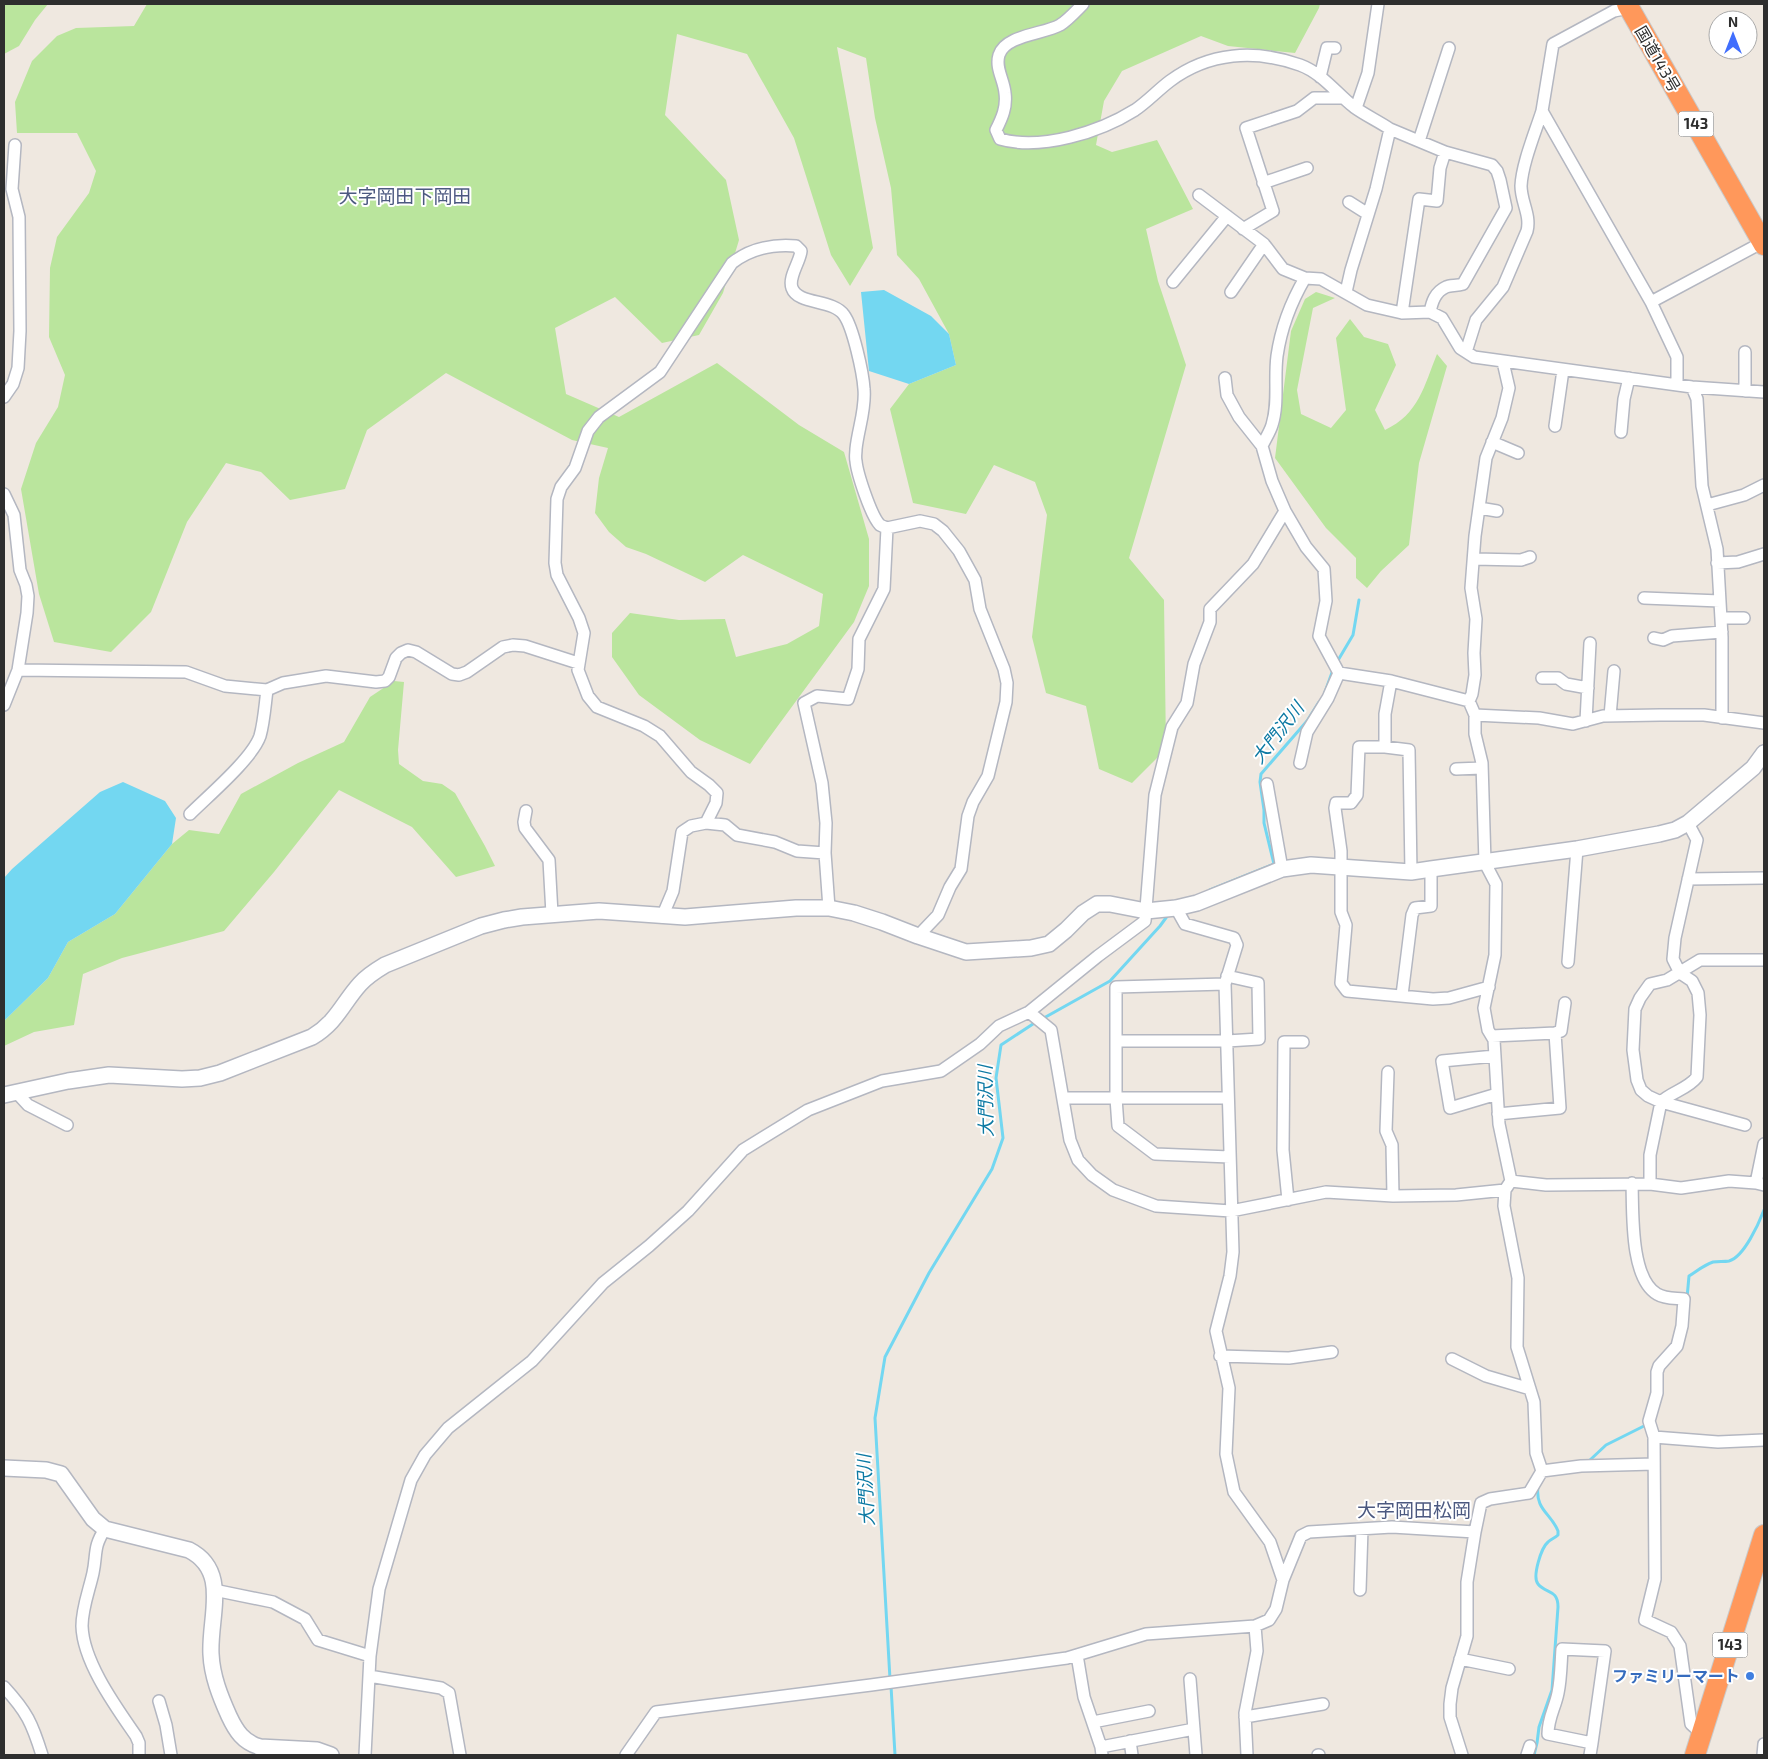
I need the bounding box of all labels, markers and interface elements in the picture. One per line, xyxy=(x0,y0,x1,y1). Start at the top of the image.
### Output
north arrow xyxy=(1708,10,1758,60)
text: N xyxy=(1728,13,1738,30)
street label: 国道143号 xyxy=(1632,22,1685,95)
road number: 143 xyxy=(1678,112,1714,136)
district label: 大字岡田下岡田 xyxy=(338,184,472,207)
water label: 大門沢川 xyxy=(1246,696,1309,768)
water label: 大門沢川 xyxy=(973,1063,997,1137)
water label: 大門沢川 xyxy=(852,1452,878,1527)
district label: 大字岡田松岡 xyxy=(1357,1498,1471,1521)
road number: 143 xyxy=(1712,1632,1748,1658)
place label: ファミリーマート xyxy=(1612,1666,1740,1685)
marker: ファミリーマート xyxy=(1744,1670,1756,1682)

